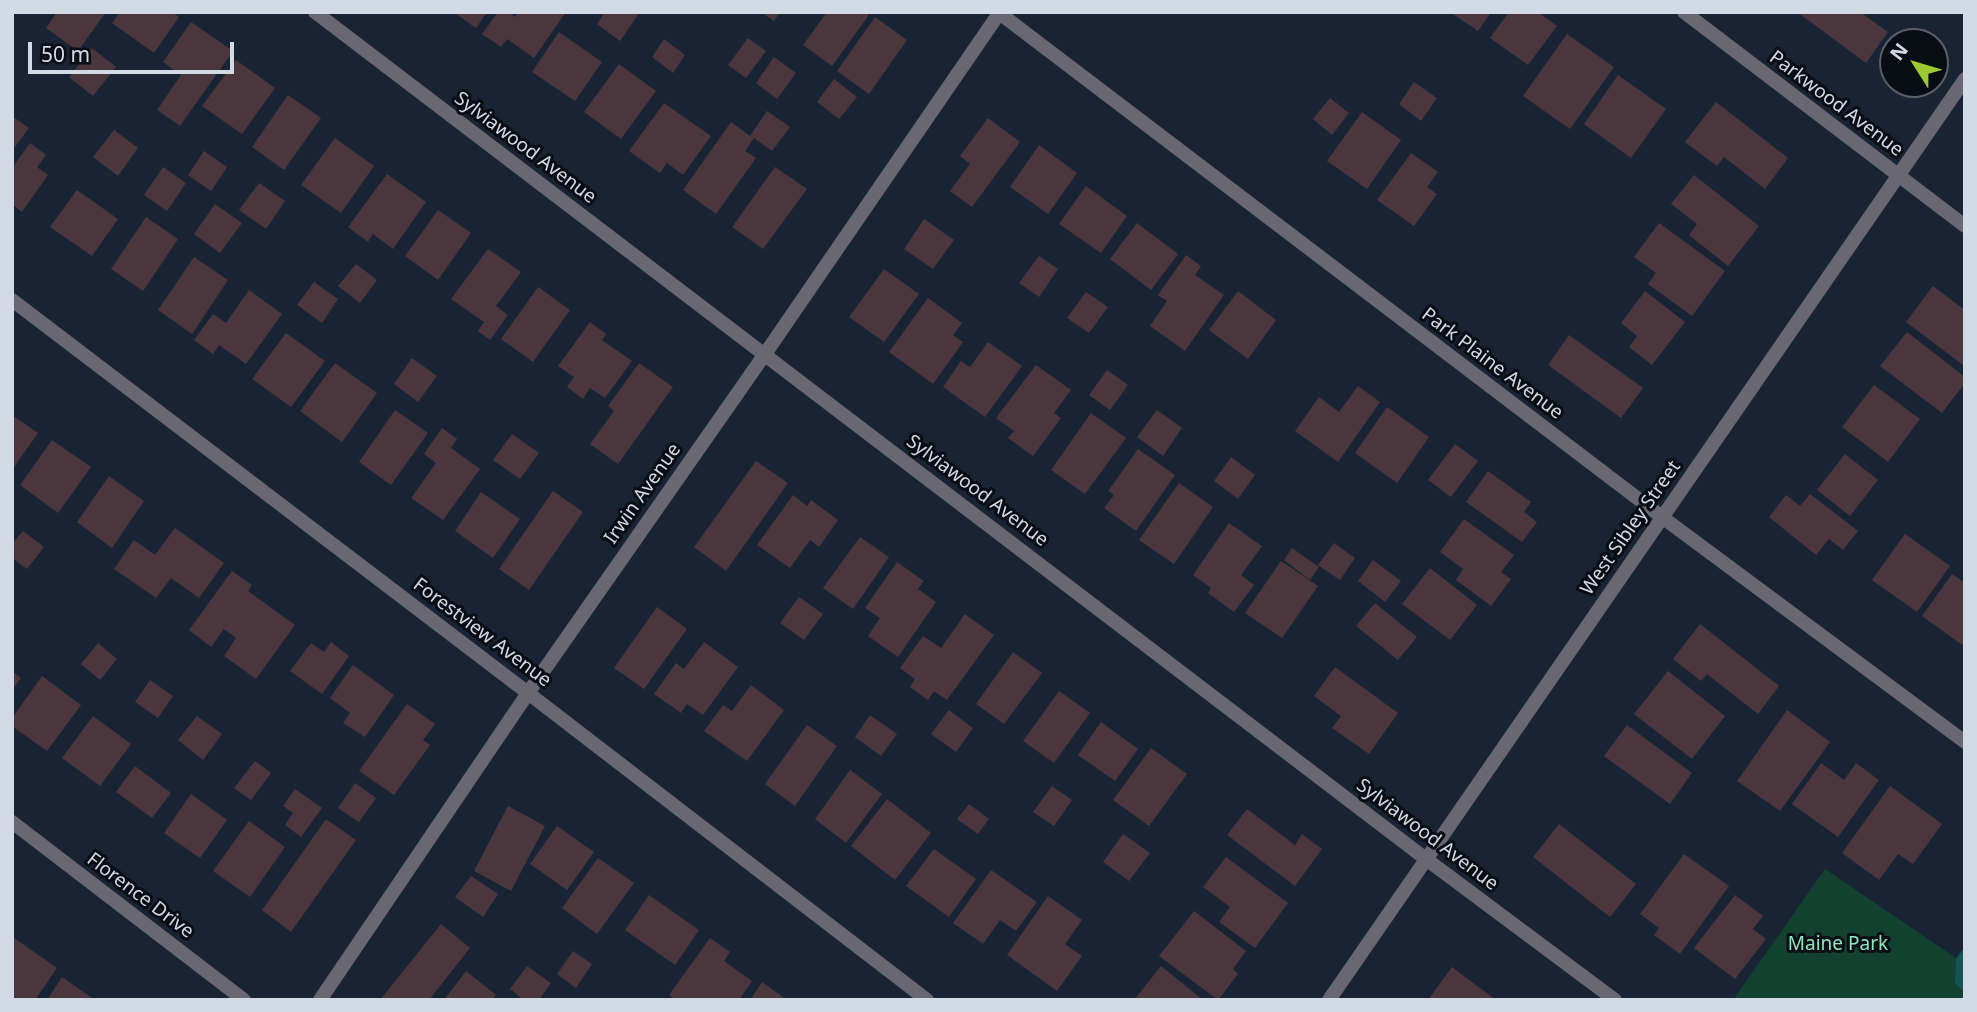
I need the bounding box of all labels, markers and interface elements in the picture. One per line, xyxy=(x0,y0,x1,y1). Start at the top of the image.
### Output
scale bar xyxy=(32,28,238,72)
north arrow xyxy=(1879,28,1949,98)
text: N xyxy=(1884,38,1914,66)
text: 50 m xyxy=(41,40,90,68)
street label: Parkwood Avenue xyxy=(1765,46,1907,162)
street label: Sylviawood Avenue xyxy=(450,87,600,209)
street label: Park Plaine Avenue xyxy=(1417,303,1567,425)
street label: Sylviawood Avenue xyxy=(902,430,1052,552)
street label: Irwin Avenue xyxy=(600,439,686,549)
street label: West Sibley Street xyxy=(1576,456,1686,600)
street label: Forestview Avenue xyxy=(408,574,556,692)
street label: Sylviawood Avenue xyxy=(1352,774,1502,896)
street label: Florence Drive xyxy=(82,848,198,944)
park label: Maine Park xyxy=(1788,934,1888,956)

